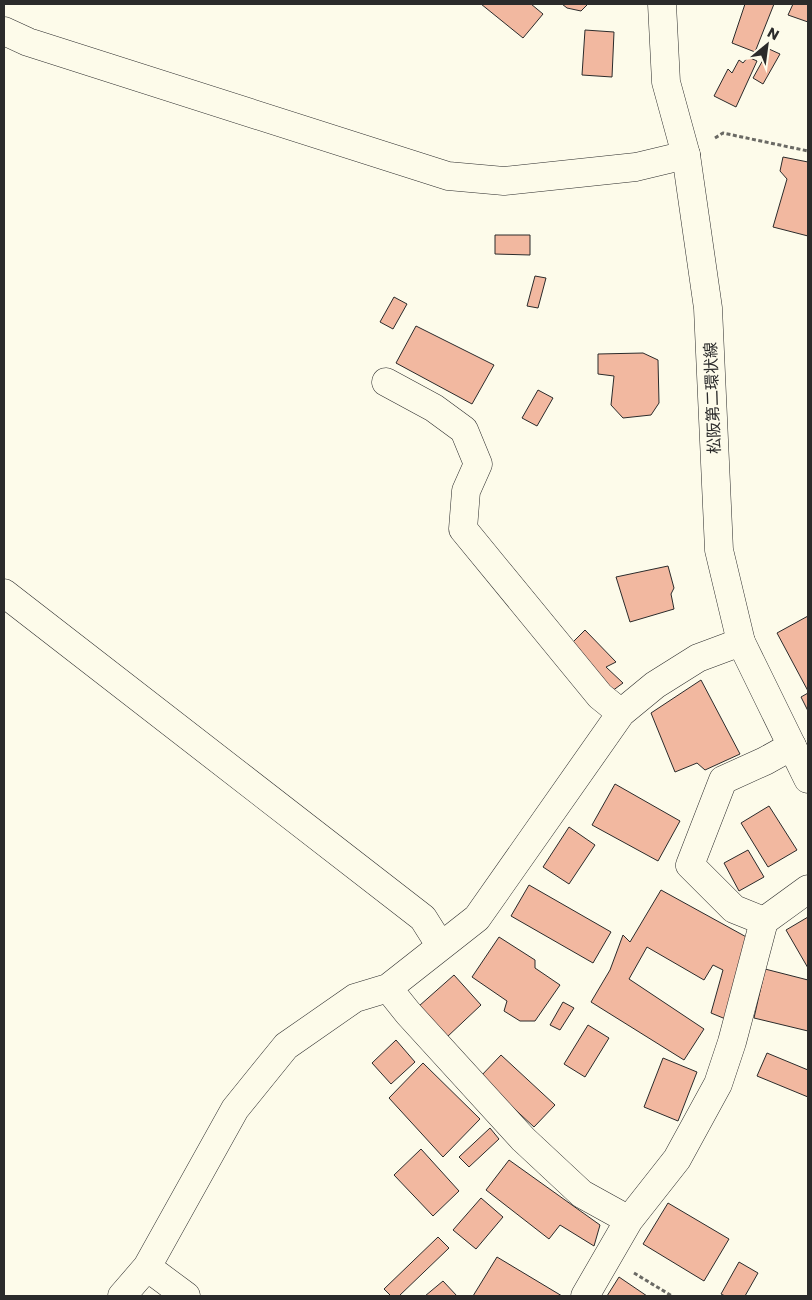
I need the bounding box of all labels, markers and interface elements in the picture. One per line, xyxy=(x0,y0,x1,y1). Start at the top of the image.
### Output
north arrow xyxy=(742,20,792,70)
text: N xyxy=(764,22,783,45)
street label: 松阪第二環状線 xyxy=(699,342,726,454)

